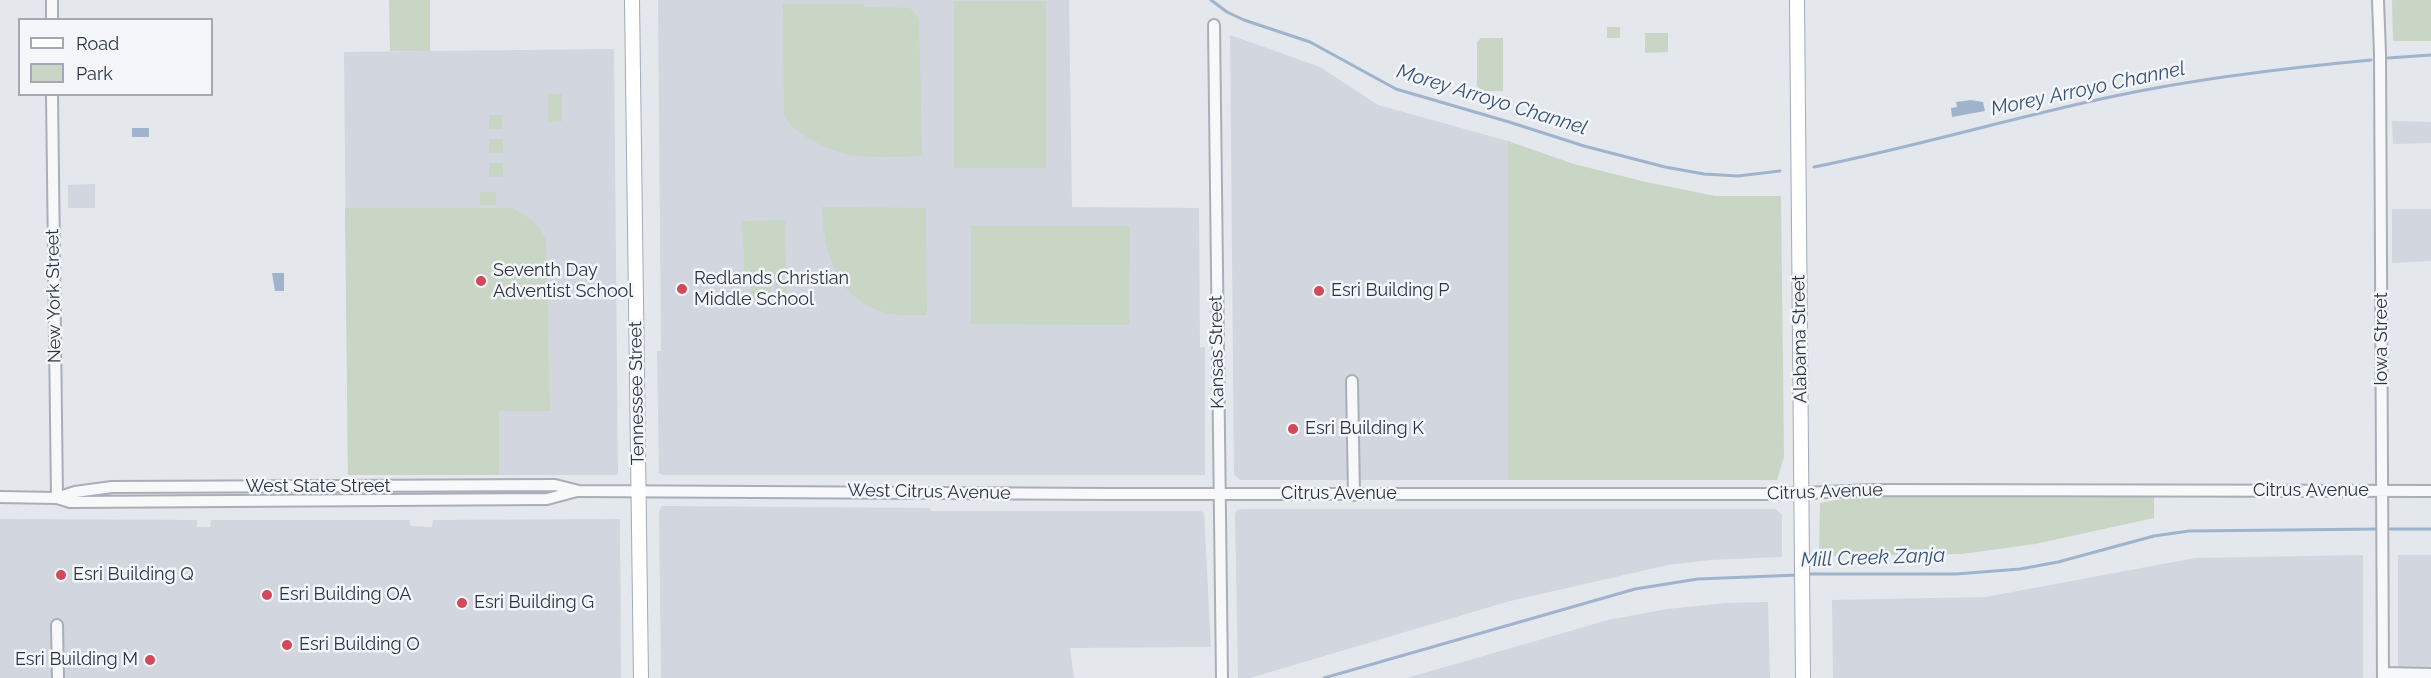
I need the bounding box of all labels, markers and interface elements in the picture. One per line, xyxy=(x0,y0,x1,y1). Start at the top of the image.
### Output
legend xyxy=(18,18,213,96)
text: Road xyxy=(76,33,119,54)
water label: Morey Arroyo Channel xyxy=(1989,57,2187,121)
water label: Morey Arroyo Channel xyxy=(1394,60,1590,140)
text: Park xyxy=(76,63,113,84)
street label: New York Street xyxy=(42,229,66,363)
place label: Seventh Day Adventist School xyxy=(493,260,633,302)
place label: Redlands Christian Middle School xyxy=(694,268,849,310)
marker: Seventh Day Adventist School xyxy=(474,274,488,288)
street label: Alabama Street xyxy=(1788,275,1812,403)
place label: Esri Building P xyxy=(1331,280,1449,302)
marker: Redlands Christian Middle School xyxy=(675,282,689,296)
marker: Esri Building P xyxy=(1312,284,1326,298)
street label: Iowa Street xyxy=(2371,292,2393,386)
street label: Kansas Street xyxy=(1205,295,1229,409)
street label: Tennessee Street xyxy=(625,321,649,465)
place label: Esri Building K xyxy=(1305,418,1424,440)
marker: Esri Building K xyxy=(1286,422,1300,436)
street label: West State Street xyxy=(246,476,390,498)
street label: Citrus Avenue xyxy=(1767,479,1883,505)
street label: West Citrus Avenue xyxy=(847,480,1011,504)
street label: Citrus Avenue xyxy=(2253,480,2369,502)
street label: Citrus Avenue xyxy=(1281,483,1397,505)
water label: Mill Creek Zanja xyxy=(1800,543,1946,573)
place label: Esri Building Q xyxy=(73,564,194,586)
marker: Esri Building Q xyxy=(54,568,68,582)
place label: Esri Building OA xyxy=(279,584,412,606)
marker: Esri Building OA xyxy=(260,588,274,602)
place label: Esri Building G xyxy=(474,592,594,614)
marker: Esri Building G xyxy=(455,596,469,610)
place label: Esri Building O xyxy=(299,634,420,656)
marker: Esri Building O xyxy=(280,638,294,652)
place label: Esri Building M xyxy=(15,649,138,671)
marker: Esri Building M xyxy=(143,653,157,667)

